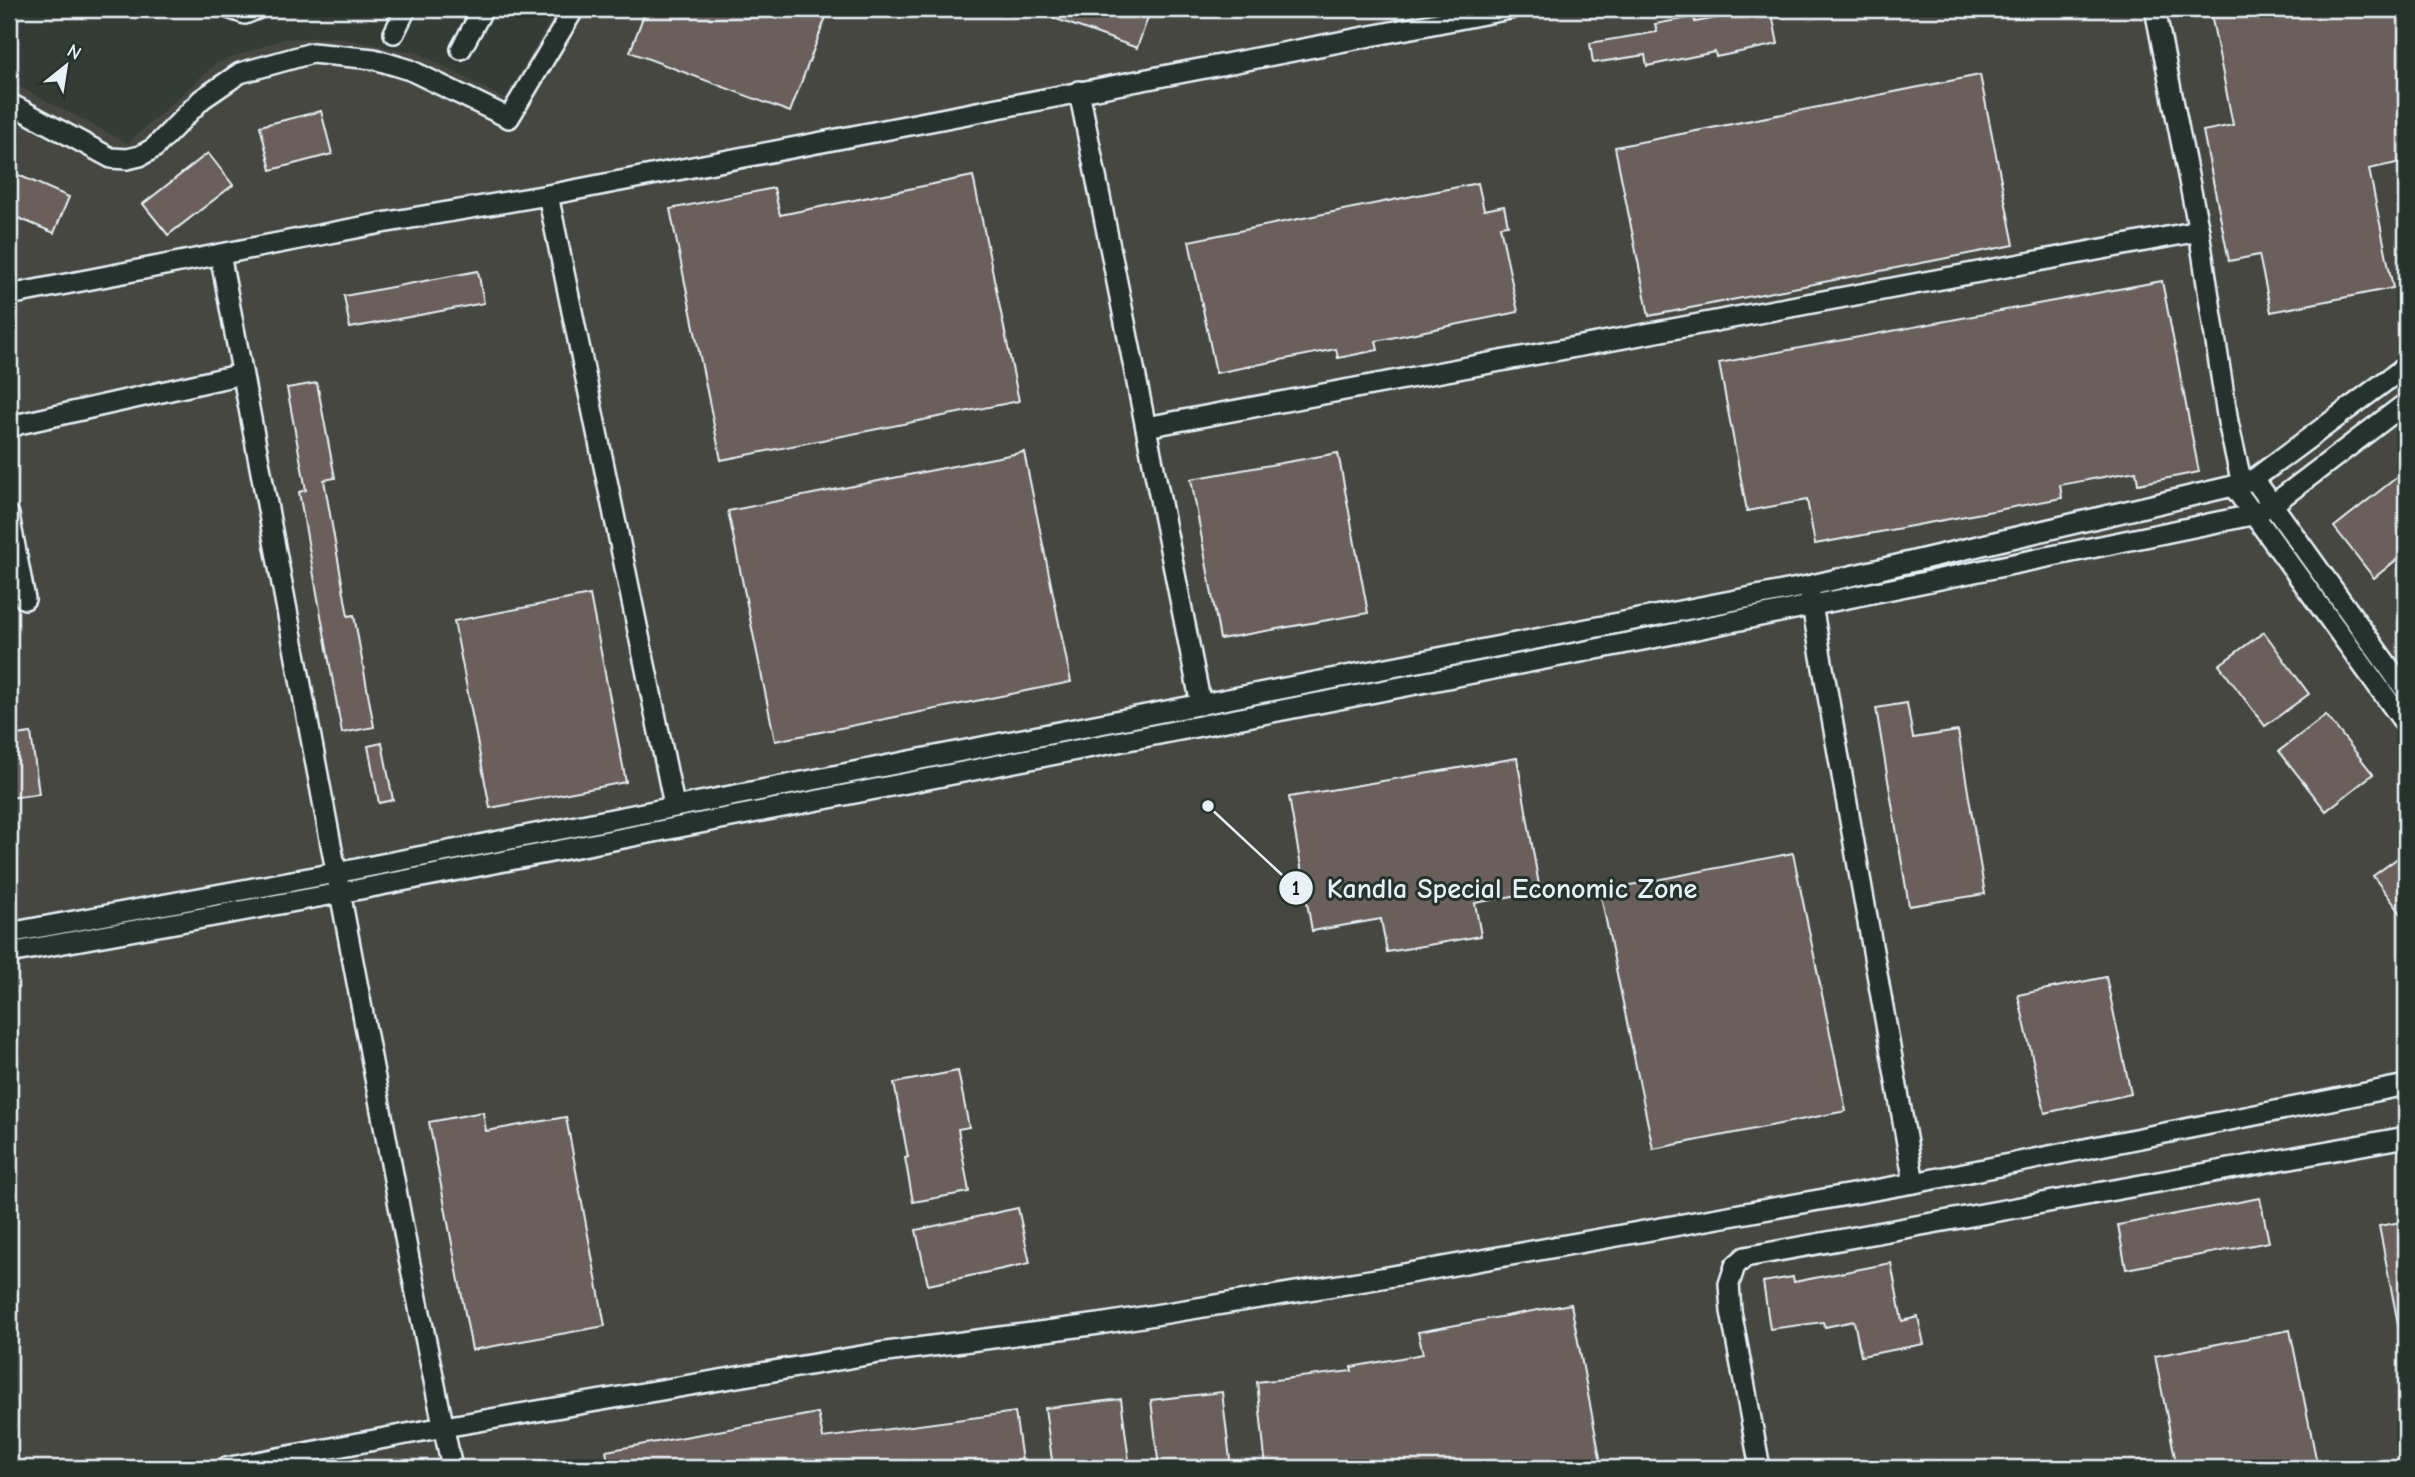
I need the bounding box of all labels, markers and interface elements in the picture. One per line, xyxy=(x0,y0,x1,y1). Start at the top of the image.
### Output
north arrow xyxy=(32,32,102,102)
text: N xyxy=(63,40,85,65)
callout: Kandla Special Economic Zone xyxy=(1278,864,1712,913)
text: Kandla Special Economic Zone xyxy=(1327,873,1698,905)
text: 1 xyxy=(1292,876,1300,900)

